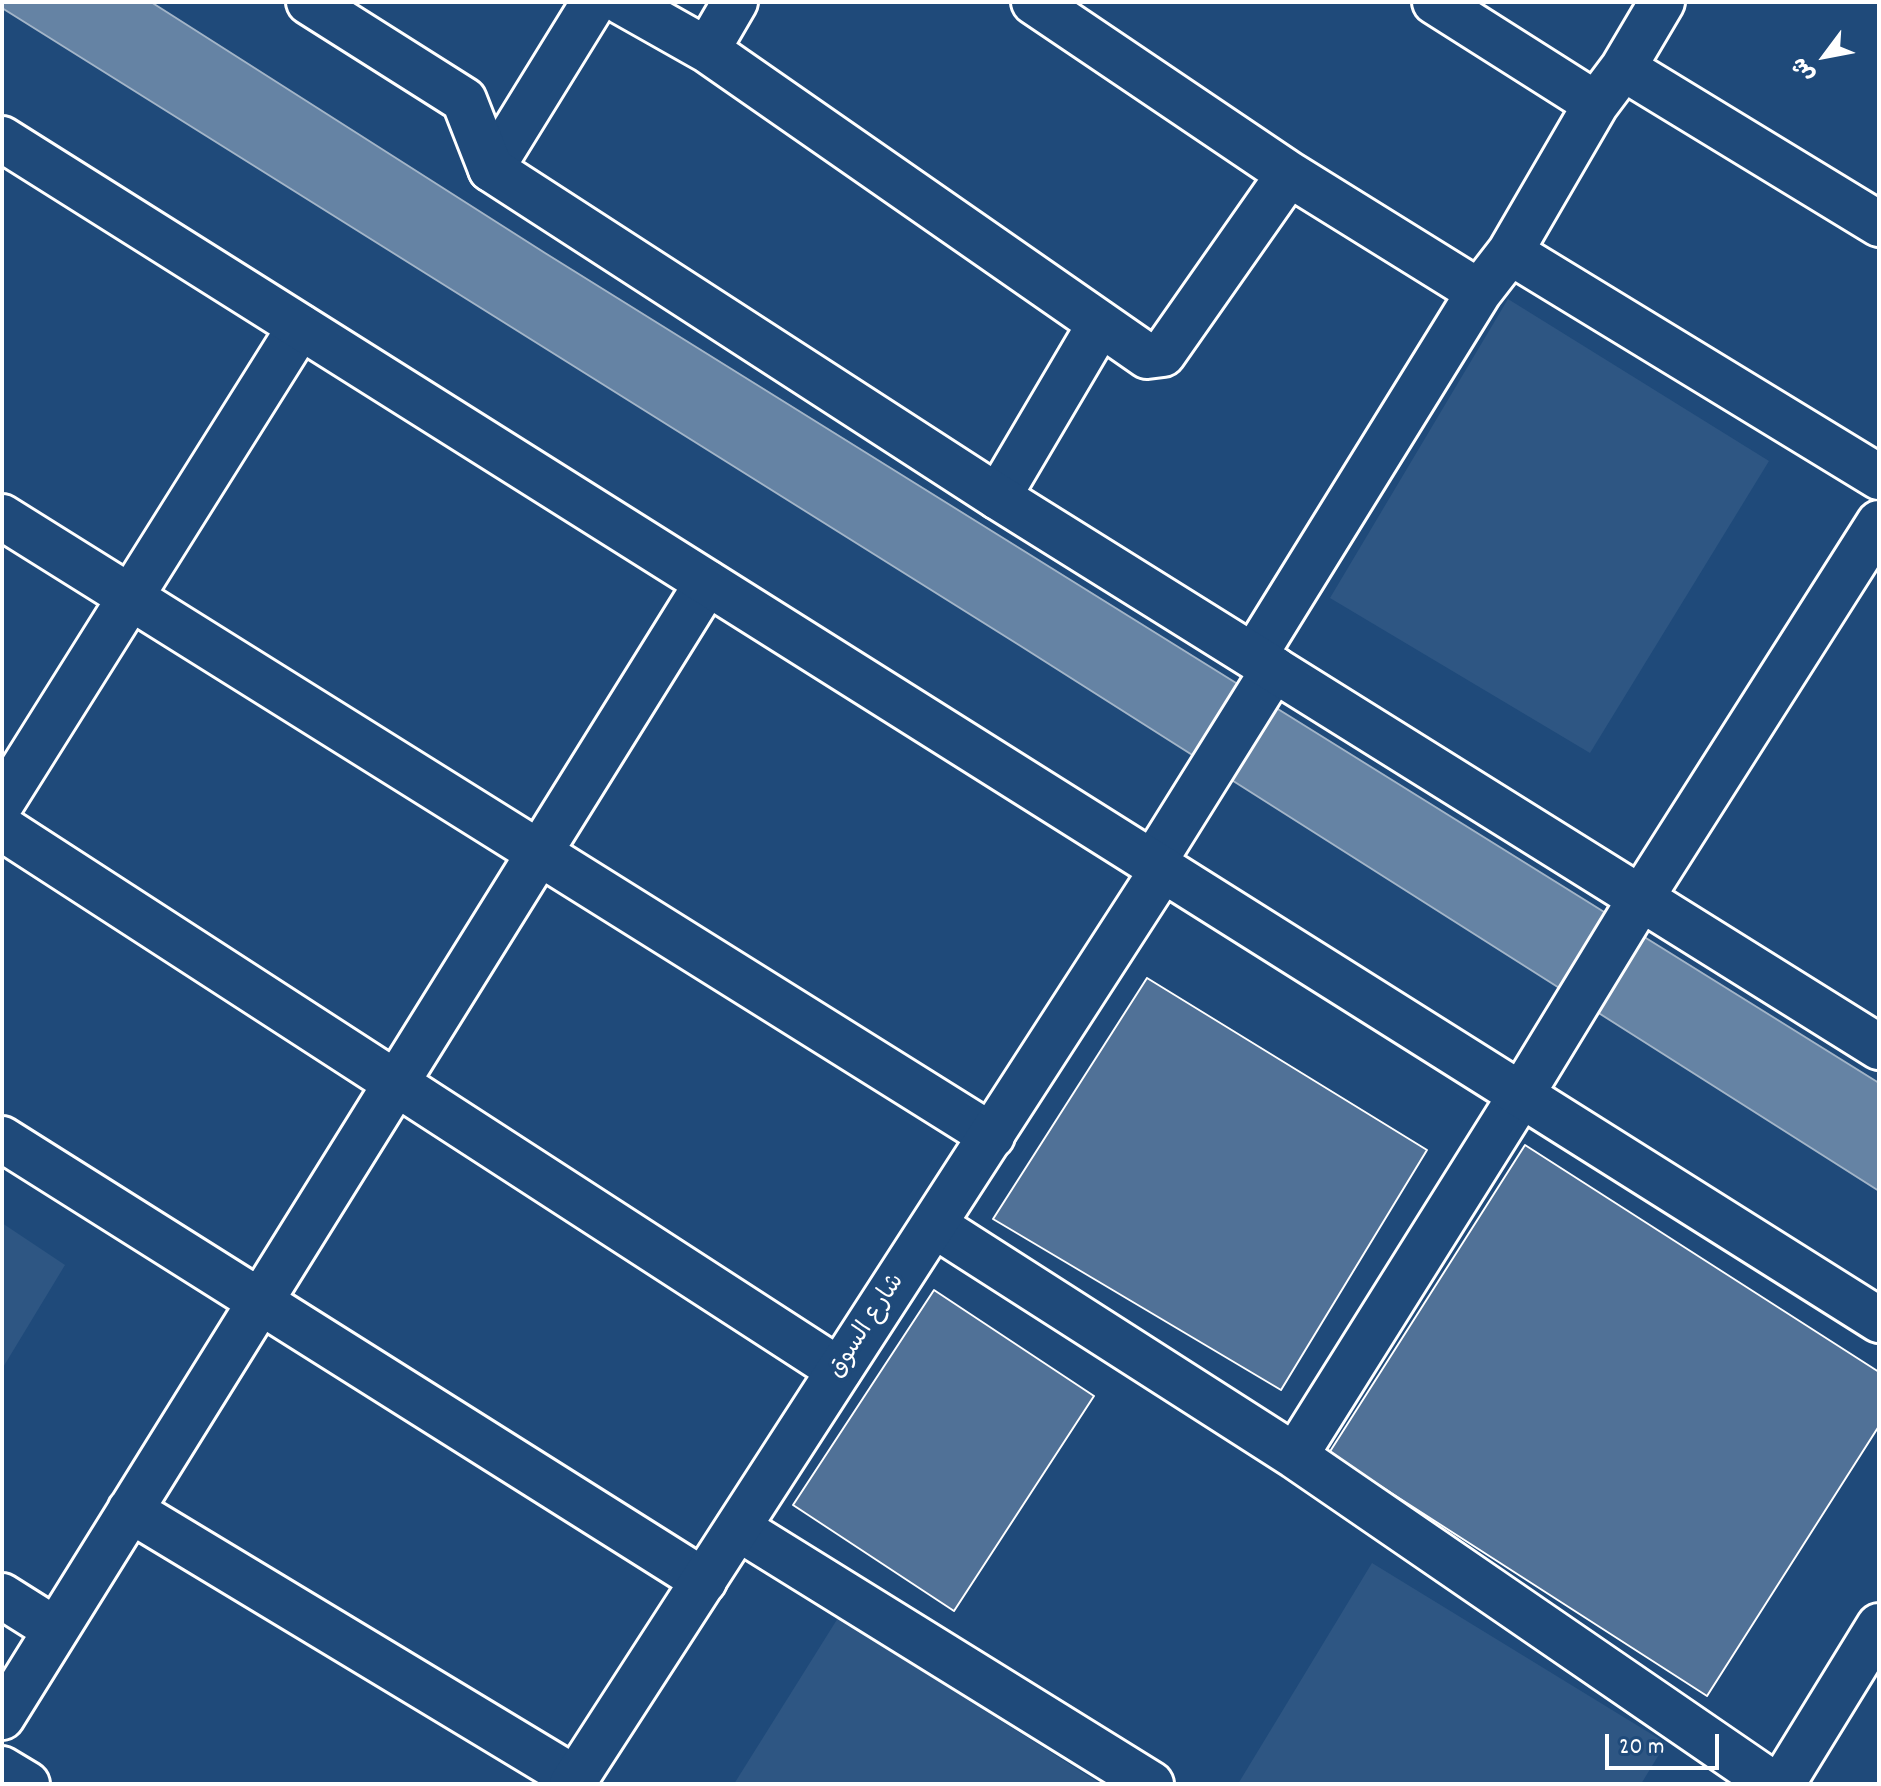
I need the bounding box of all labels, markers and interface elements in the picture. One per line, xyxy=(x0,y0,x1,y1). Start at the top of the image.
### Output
north arrow xyxy=(1785,16,1865,96)
text: ش xyxy=(1785,51,1824,87)
street label: شارع السوق xyxy=(824,1270,912,1384)
scale bar xyxy=(1609,1718,1723,1768)
text: 20 m xyxy=(1619,1731,1665,1765)

